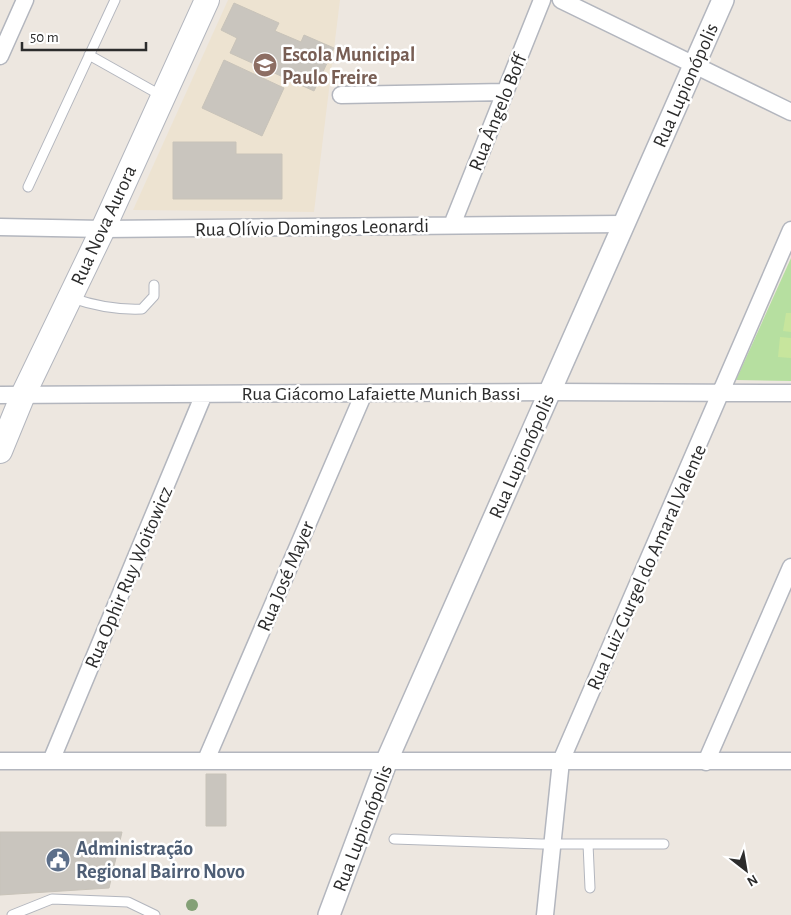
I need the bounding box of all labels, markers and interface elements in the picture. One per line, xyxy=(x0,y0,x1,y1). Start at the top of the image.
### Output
scale bar xyxy=(22,20,146,52)
street label: Rua Lupionópolis xyxy=(650,20,722,151)
text: 50 m xyxy=(30,30,59,45)
place label: Escola Municipal Paulo Freire xyxy=(282,45,415,88)
street label: Rua Ângelo Boff xyxy=(464,50,531,174)
school or university icon: Escola Municipal Paulo Freire xyxy=(252,52,278,78)
street label: Rua Nova Aurora xyxy=(67,162,140,288)
street label: Rua Olívio Domingos Leonardi xyxy=(195,216,429,240)
street label: Rua Giácomo Lafaiette Munich Bassi xyxy=(241,384,521,404)
street label: Rua Lupionópolis xyxy=(486,391,558,522)
street label: Rua Luiz Gurgel do Amaral Valente xyxy=(584,442,710,693)
street label: Rua Ophir Ruy Woitowicz xyxy=(82,484,176,671)
street label: Rua José Mayer xyxy=(254,518,318,634)
street label: Rua Lupionópolis xyxy=(330,762,396,894)
place label: Administração Regional Bairro Novo xyxy=(76,839,245,882)
north arrow xyxy=(721,845,771,895)
public building icon: Administração Regional Bairro Novo xyxy=(45,847,71,873)
text: N xyxy=(744,872,760,889)

